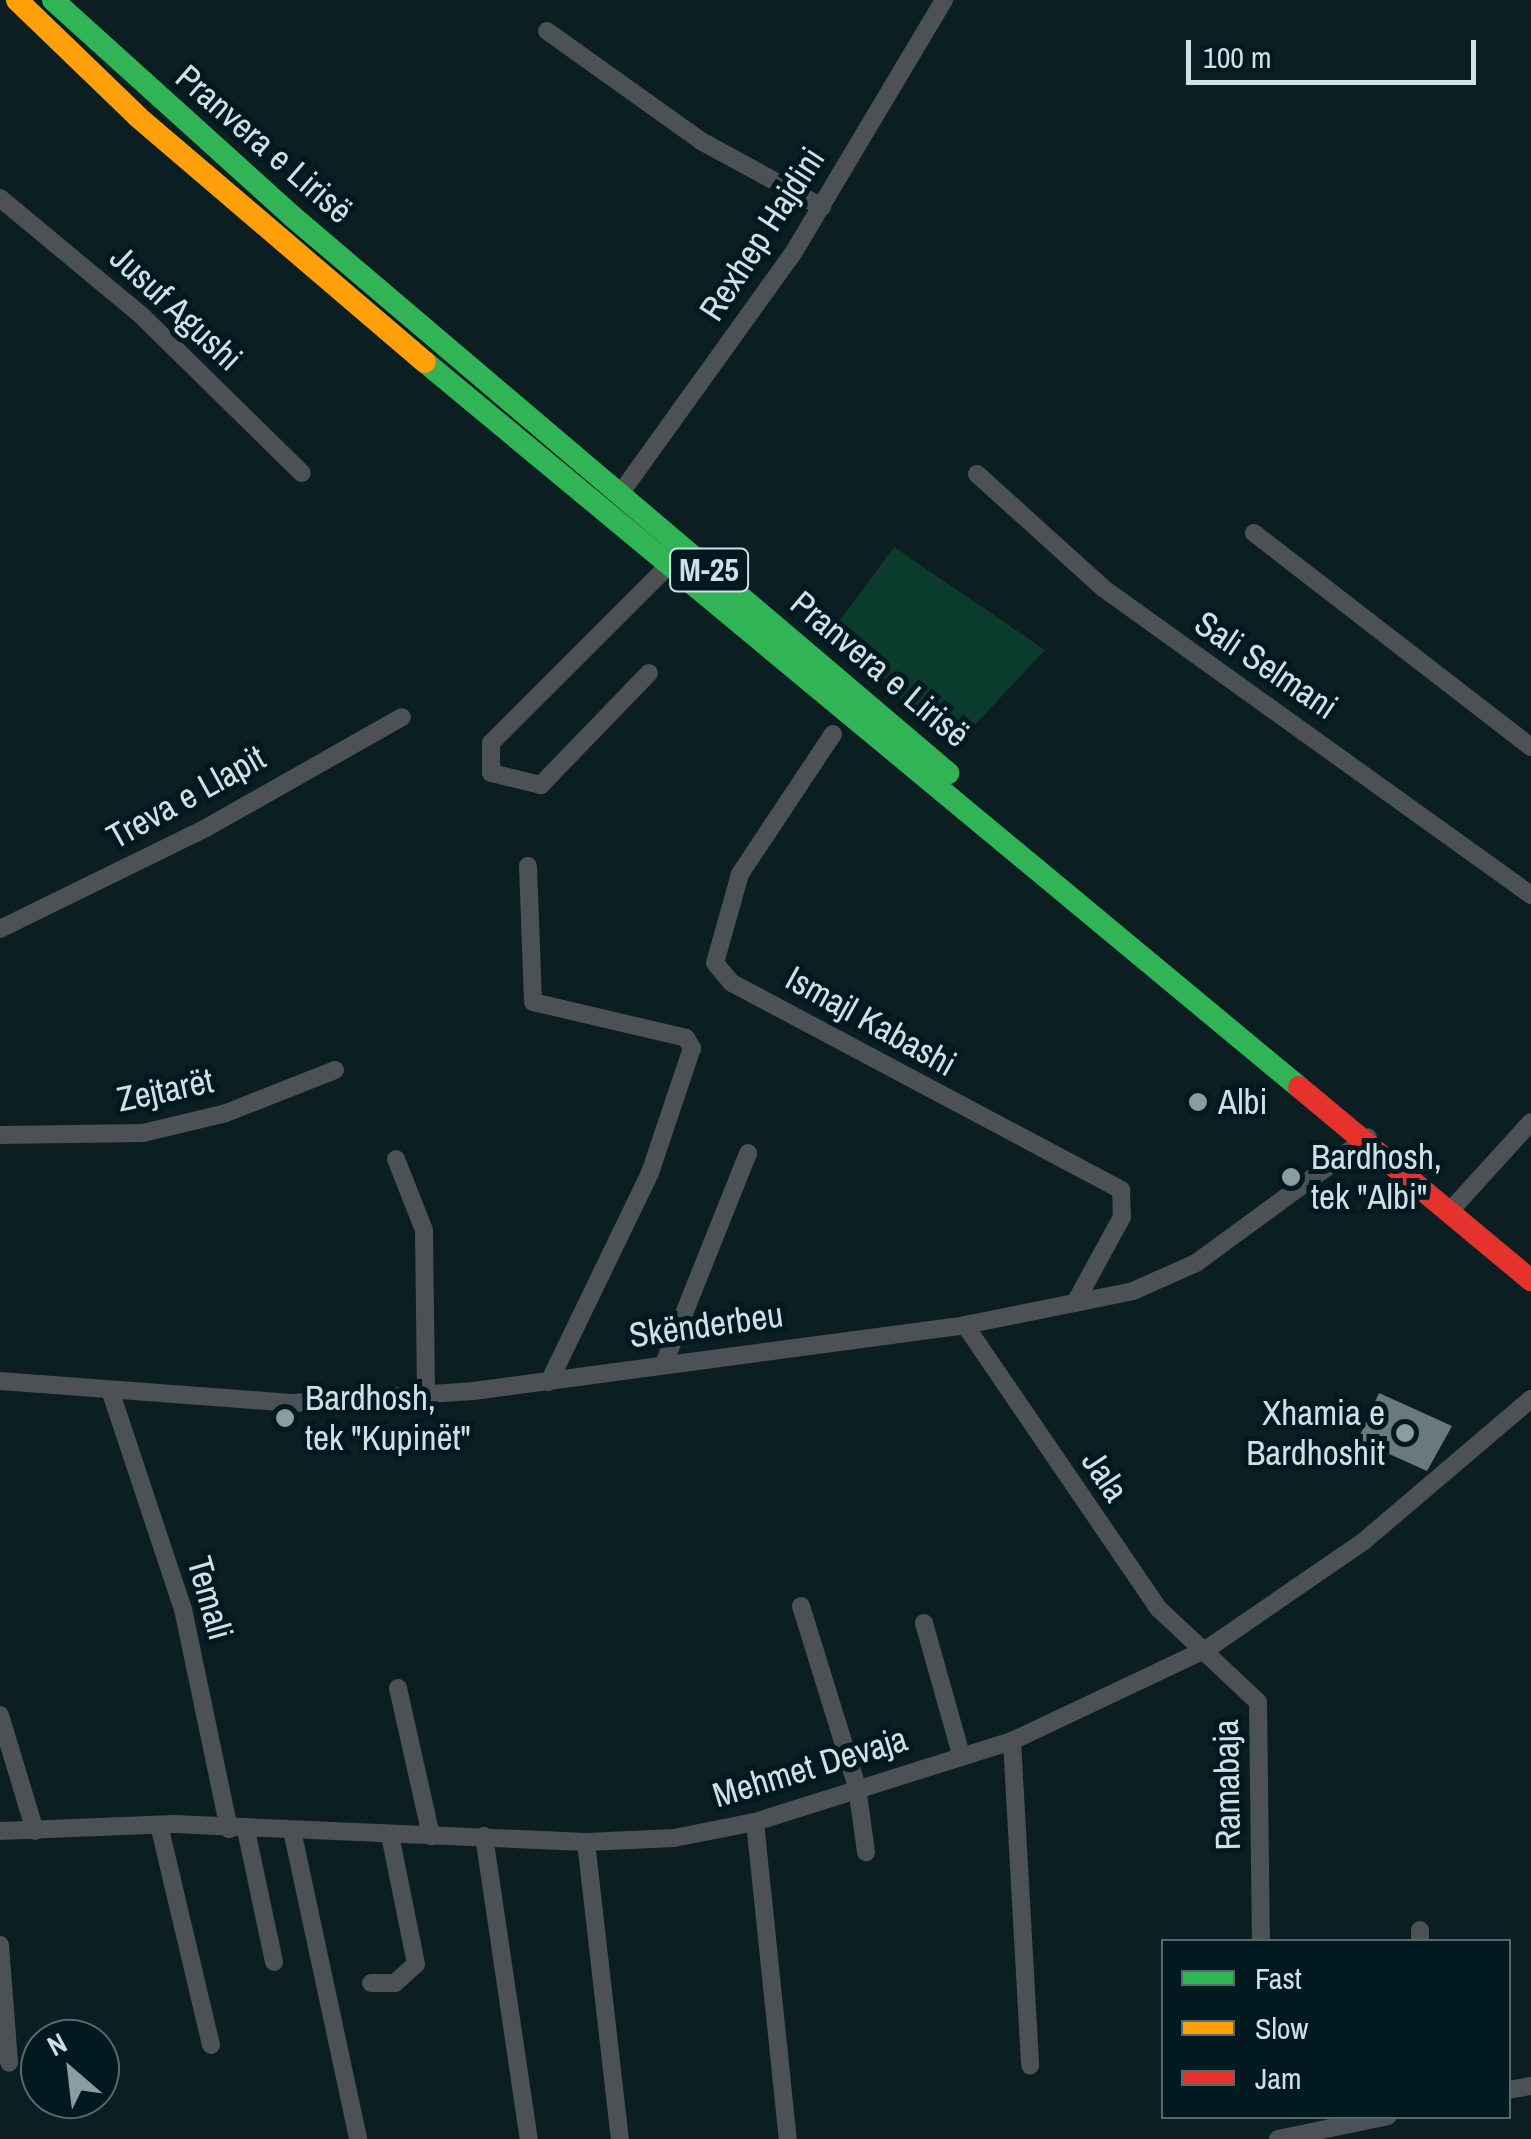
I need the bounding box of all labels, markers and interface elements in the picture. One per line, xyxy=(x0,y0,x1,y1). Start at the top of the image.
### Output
scale bar xyxy=(1191,20,1481,82)
text: 100 m xyxy=(1203,37,1271,77)
street label: Pranvera e Lirisë xyxy=(167,56,361,232)
street label: Rexhep Hajdini xyxy=(691,140,833,328)
street label: Jusuf Agushi xyxy=(101,236,251,380)
road number: M-25 xyxy=(669,543,749,597)
street label: Pranvera e Lirisë xyxy=(782,582,978,756)
street label: Sali Selmani xyxy=(1187,602,1345,728)
street label: Treva e Llapit xyxy=(100,736,272,858)
street label: Ismajl Kabashi xyxy=(779,957,963,1085)
street label: Zejtarët xyxy=(113,1059,217,1121)
place label: Albi xyxy=(1218,1081,1267,1123)
marker: Albi xyxy=(1187,1091,1209,1113)
place label: Bardhosh, tek "Albi" xyxy=(1311,1136,1442,1218)
marker: Bardhosh, tek "Albi" xyxy=(1280,1166,1302,1188)
street label: Skënderbeu xyxy=(626,1293,786,1357)
place label: Bardhosh, tek "Kupinët" xyxy=(305,1377,471,1459)
place label: Xhamia e Bardhoshit xyxy=(1246,1392,1385,1474)
marker: Bardhosh, tek "Kupinët" xyxy=(274,1407,296,1429)
marker: Xhamia e Bardhoshit xyxy=(1394,1422,1416,1444)
street label: Jala xyxy=(1073,1442,1137,1510)
street label: Temali xyxy=(178,1552,242,1644)
street label: Mehmet Devaja xyxy=(708,1718,912,1816)
street label: Ramabaja xyxy=(1205,1719,1249,1851)
legend xyxy=(1161,1939,1511,2119)
text: Fast xyxy=(1255,1958,1302,1998)
text: Slow xyxy=(1255,2008,1308,2048)
north arrow xyxy=(20,2019,120,2119)
text: N xyxy=(41,2024,73,2065)
text: Jam xyxy=(1255,2058,1301,2098)

